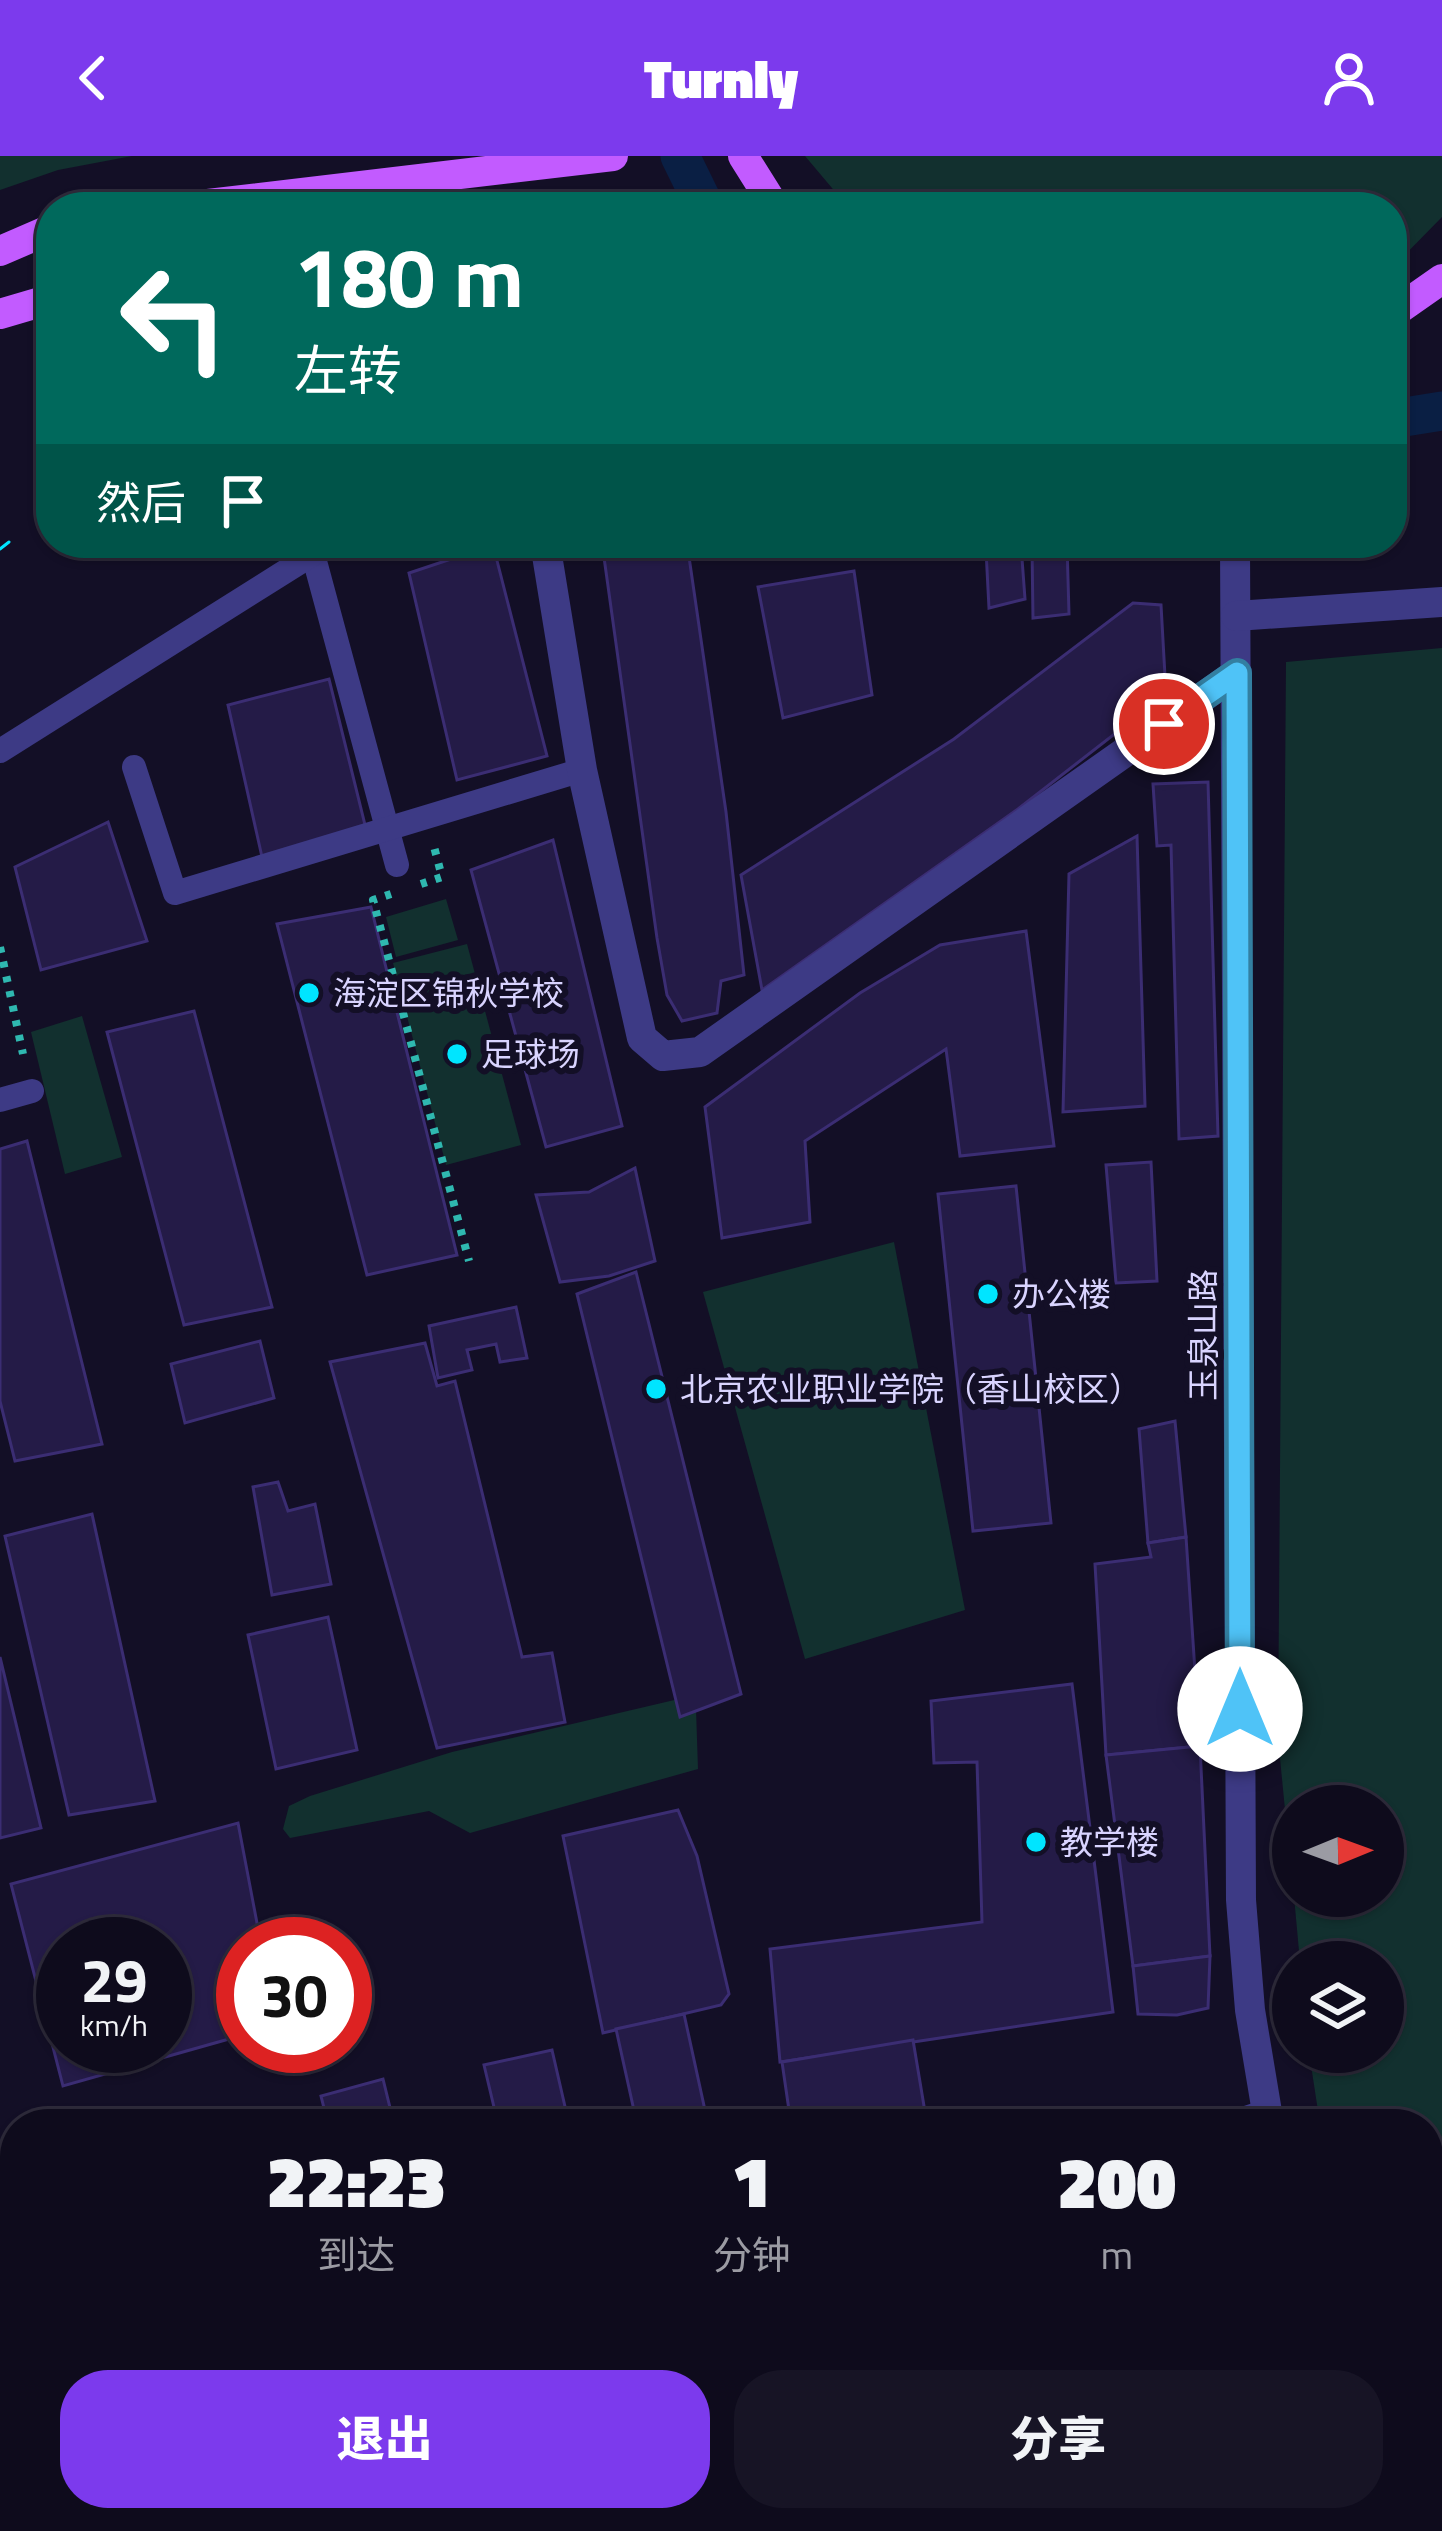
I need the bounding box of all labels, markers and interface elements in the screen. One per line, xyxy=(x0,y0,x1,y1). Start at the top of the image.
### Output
text: Turnly xyxy=(644,37,798,119)
icon: back xyxy=(60,45,126,111)
icon: person xyxy=(1316,45,1382,111)
text: 180 m xyxy=(294,212,524,340)
icon: left xyxy=(96,240,252,396)
text: 左转 xyxy=(294,329,402,411)
text: 然后 xyxy=(96,468,186,536)
icon: arrive xyxy=(210,468,276,534)
pin xyxy=(1113,673,1215,775)
icon: arrive xyxy=(1131,691,1197,757)
place label: 海淀区锦秋学校 xyxy=(333,968,564,1018)
marker: 海淀区锦秋学校 xyxy=(296,980,322,1006)
place label: 足球场 xyxy=(481,1029,580,1079)
marker: 足球场 xyxy=(444,1041,470,1067)
place label: 办公楼 xyxy=(1012,1269,1111,1319)
street label: 玉泉山路 xyxy=(1178,1269,1228,1401)
marker: 办公楼 xyxy=(975,1281,1001,1307)
place label: 北京农业职业学院（香山校区） xyxy=(680,1364,1142,1414)
marker: 北京农业职业学院（香山校区） xyxy=(643,1376,669,1402)
position arrow xyxy=(1177,1646,1303,1772)
north arrow xyxy=(1272,1785,1404,1917)
map controls xyxy=(1272,1785,1404,2073)
place label: 教学楼 xyxy=(1060,1817,1159,1867)
marker: 教学楼 xyxy=(1023,1829,1049,1855)
speed limit sign: 30 xyxy=(216,1917,372,2073)
text: 29 xyxy=(80,1934,148,2025)
button: layers xyxy=(1272,1941,1404,2073)
text: km/h xyxy=(80,2002,148,2048)
text: 22:23 xyxy=(267,2125,446,2235)
text: 1 xyxy=(732,2125,771,2235)
text: 200 xyxy=(1057,2126,1176,2236)
text: 到达 xyxy=(317,2225,395,2284)
text: 分钟 xyxy=(713,2225,791,2284)
text: m xyxy=(1101,2225,1133,2284)
button: 退出 xyxy=(60,2370,710,2508)
button: 分享 xyxy=(734,2370,1383,2508)

